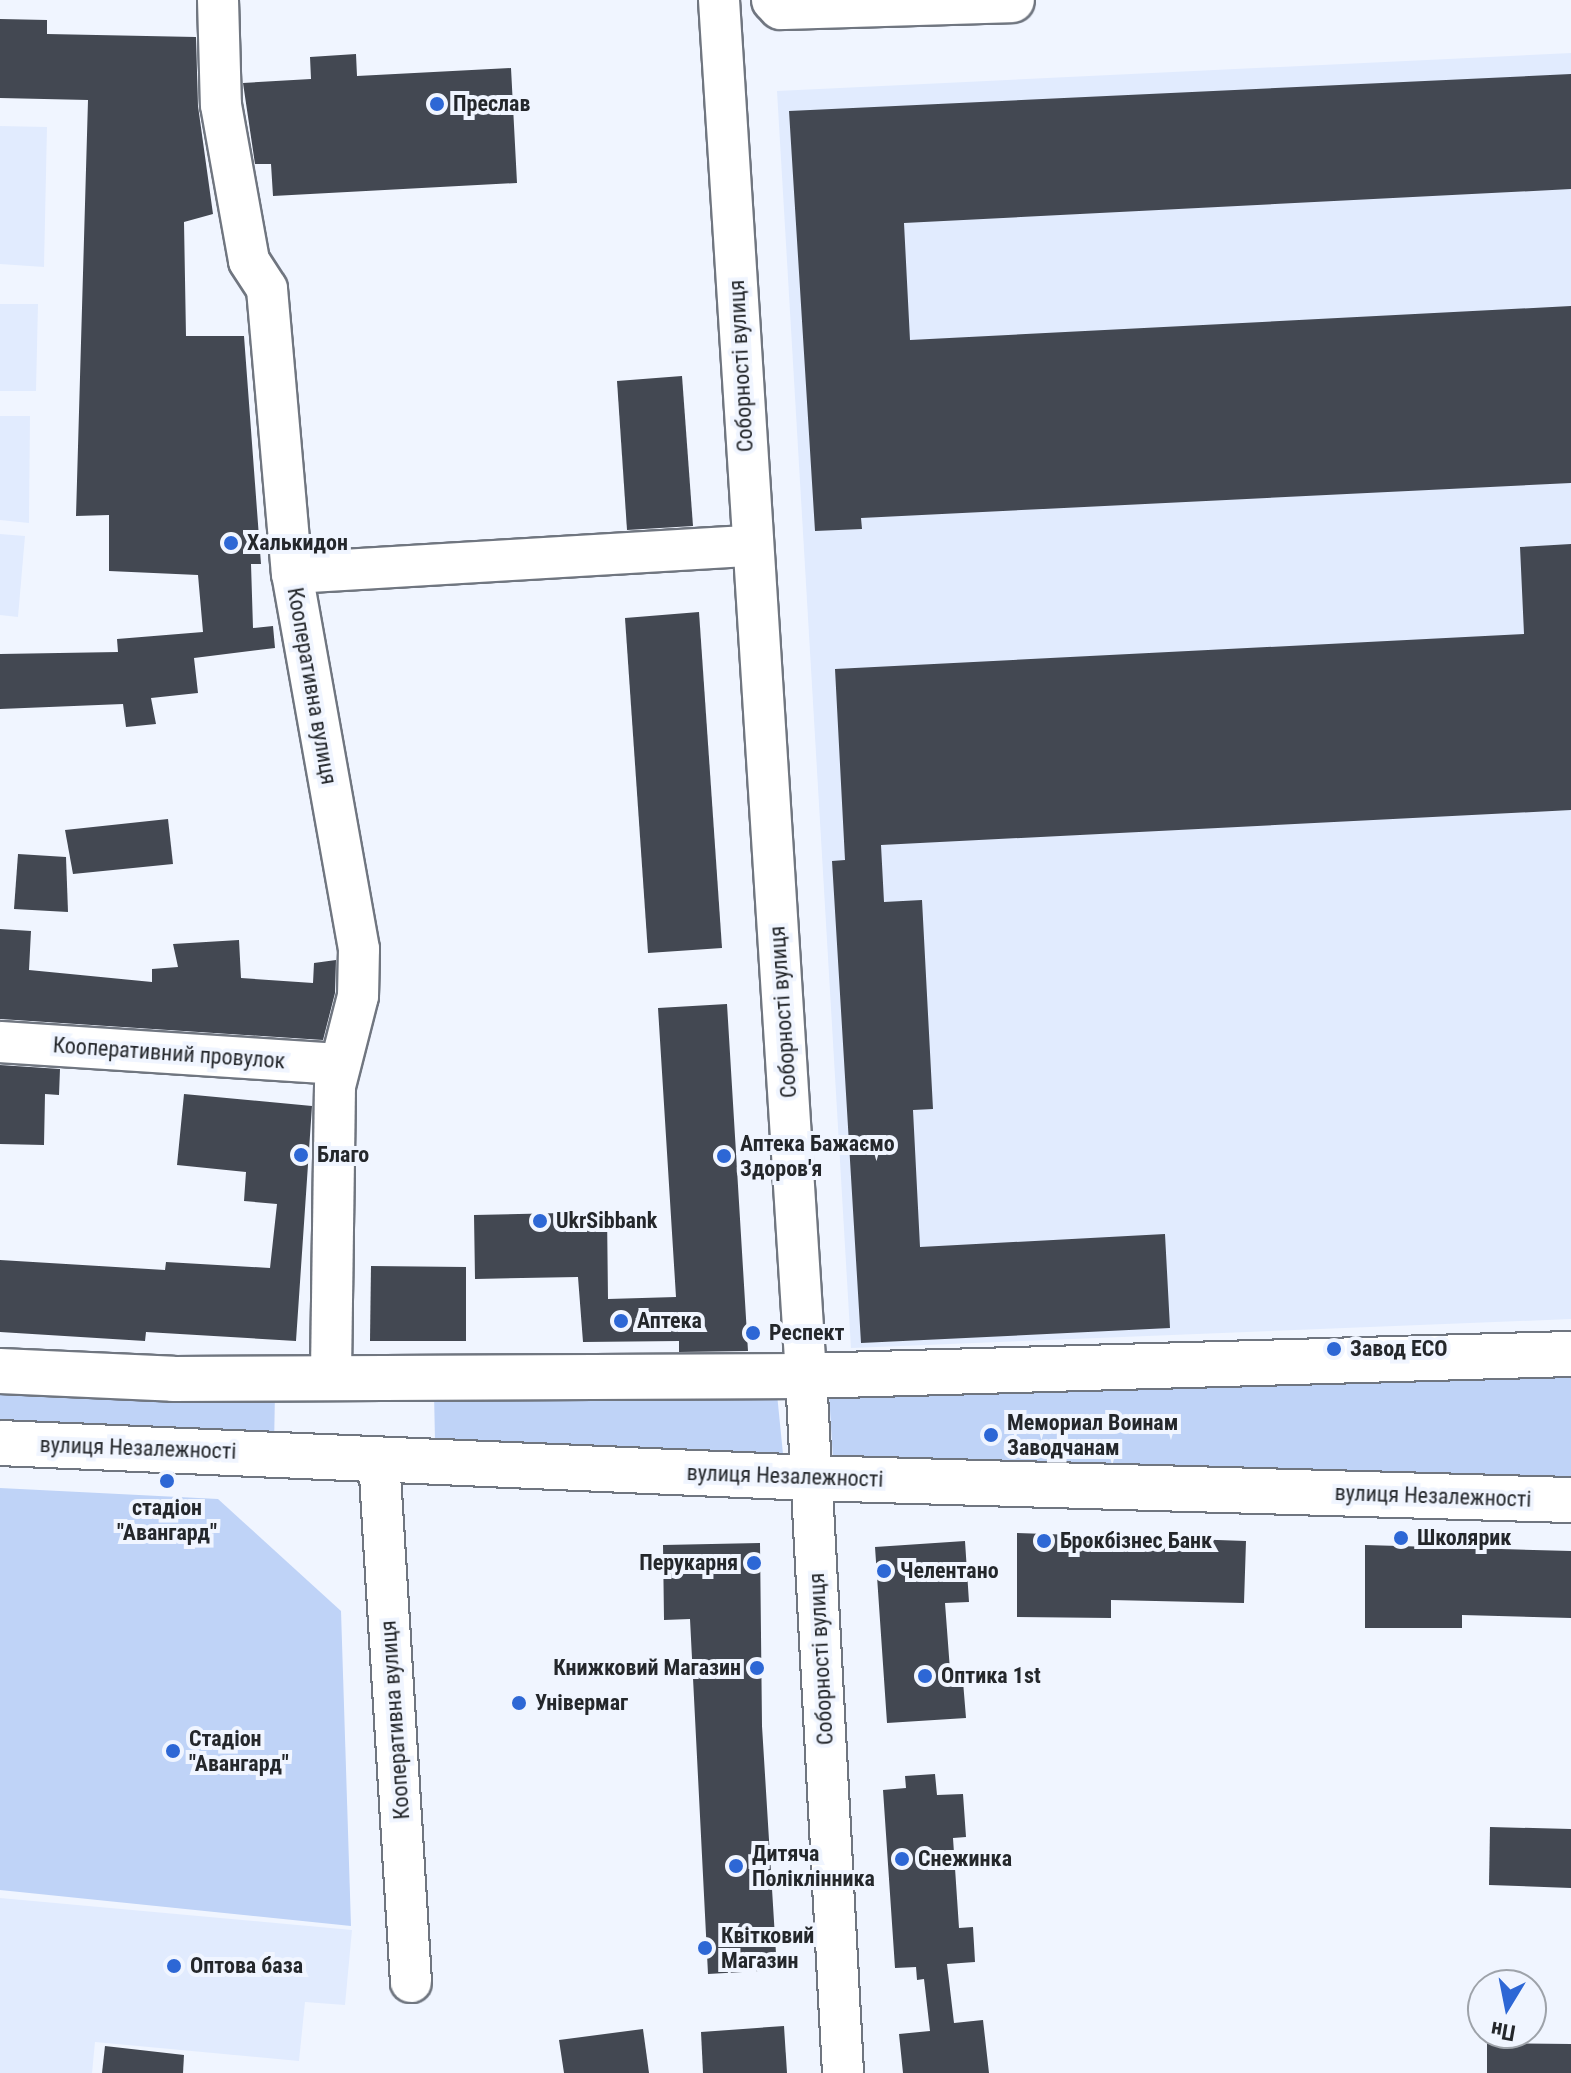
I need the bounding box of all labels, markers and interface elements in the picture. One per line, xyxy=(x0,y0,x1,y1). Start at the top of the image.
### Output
place label: Преслав xyxy=(453,91,530,117)
marker: Преслав xyxy=(428,95,446,113)
street label: Соборності вулиця xyxy=(723,279,759,453)
place label: Халькидон xyxy=(247,530,348,556)
marker: Халькидон xyxy=(222,534,240,552)
street label: Кооперативна вулиця xyxy=(282,585,342,787)
street label: Соборності вулиця xyxy=(764,925,802,1099)
street label: Кооперативний провулок xyxy=(52,1032,286,1074)
place label: Аптека Бажаємо Здоров'я xyxy=(740,1130,895,1182)
place label: Благо xyxy=(317,1142,369,1168)
marker: Благо xyxy=(292,1146,310,1164)
marker: Аптека Бажаємо Здоров'я xyxy=(715,1147,733,1165)
place label: UkrSibbank xyxy=(556,1208,657,1234)
marker: UkrSibbank xyxy=(531,1212,549,1230)
place label: Аптека xyxy=(637,1308,702,1334)
marker: Аптека xyxy=(612,1312,630,1330)
place label: Респект xyxy=(769,1320,845,1346)
marker: Респект xyxy=(744,1324,762,1342)
place label: Завод ЕСО xyxy=(1350,1336,1447,1362)
marker: Завод ЕСО xyxy=(1325,1340,1343,1358)
place label: Мемориал Воинам Заводчанам xyxy=(1007,1409,1178,1460)
marker: Мемориал Воинам Заводчанам xyxy=(982,1426,1000,1444)
street label: вулиця Незалежності xyxy=(39,1431,237,1465)
street label: вулиця Незалежності xyxy=(686,1459,884,1493)
marker: стадіон "Авангард" xyxy=(158,1472,176,1490)
street label: вулиця Незалежності xyxy=(1334,1479,1532,1513)
place label: стадіон "Авангард" xyxy=(117,1494,217,1546)
place label: Школярик xyxy=(1417,1525,1511,1551)
place label: Брокбізнес Банк xyxy=(1060,1528,1212,1554)
marker: Школярик xyxy=(1392,1529,1410,1547)
marker: Брокбізнес Банк xyxy=(1035,1532,1053,1550)
place label: Перукарня xyxy=(639,1550,738,1576)
marker: Перукарня xyxy=(745,1554,763,1572)
place label: Челентано xyxy=(900,1558,999,1584)
marker: Челентано xyxy=(875,1562,893,1580)
street label: Соборності вулиця xyxy=(803,1572,839,1746)
street label: Кооперативна вулиця xyxy=(375,1619,415,1821)
place label: Книжковий Магазин xyxy=(553,1655,741,1681)
marker: Книжковий Магазин xyxy=(748,1659,766,1677)
place label: Оптика 1st xyxy=(941,1663,1041,1689)
marker: Оптика 1st xyxy=(916,1667,934,1685)
place label: Універмаг xyxy=(535,1690,628,1716)
marker: Універмаг xyxy=(510,1694,528,1712)
place label: Стадіон "Авангард" xyxy=(189,1725,289,1776)
marker: Стадіон "Авангард" xyxy=(164,1742,182,1760)
place label: Дитяча Поліклінника xyxy=(752,1840,875,1892)
place label: Снежинка xyxy=(918,1846,1012,1872)
marker: Снежинка xyxy=(893,1850,911,1868)
marker: Дитяча Поліклінника xyxy=(727,1857,745,1875)
place label: Квітковий Магазин xyxy=(721,1922,814,1974)
marker: Квітковий Магазин xyxy=(696,1939,714,1957)
place label: Оптова база xyxy=(190,1953,303,1979)
marker: Оптова база xyxy=(165,1957,183,1975)
north arrow xyxy=(1467,1969,1547,2049)
text: Пн xyxy=(1489,2017,1517,2046)

